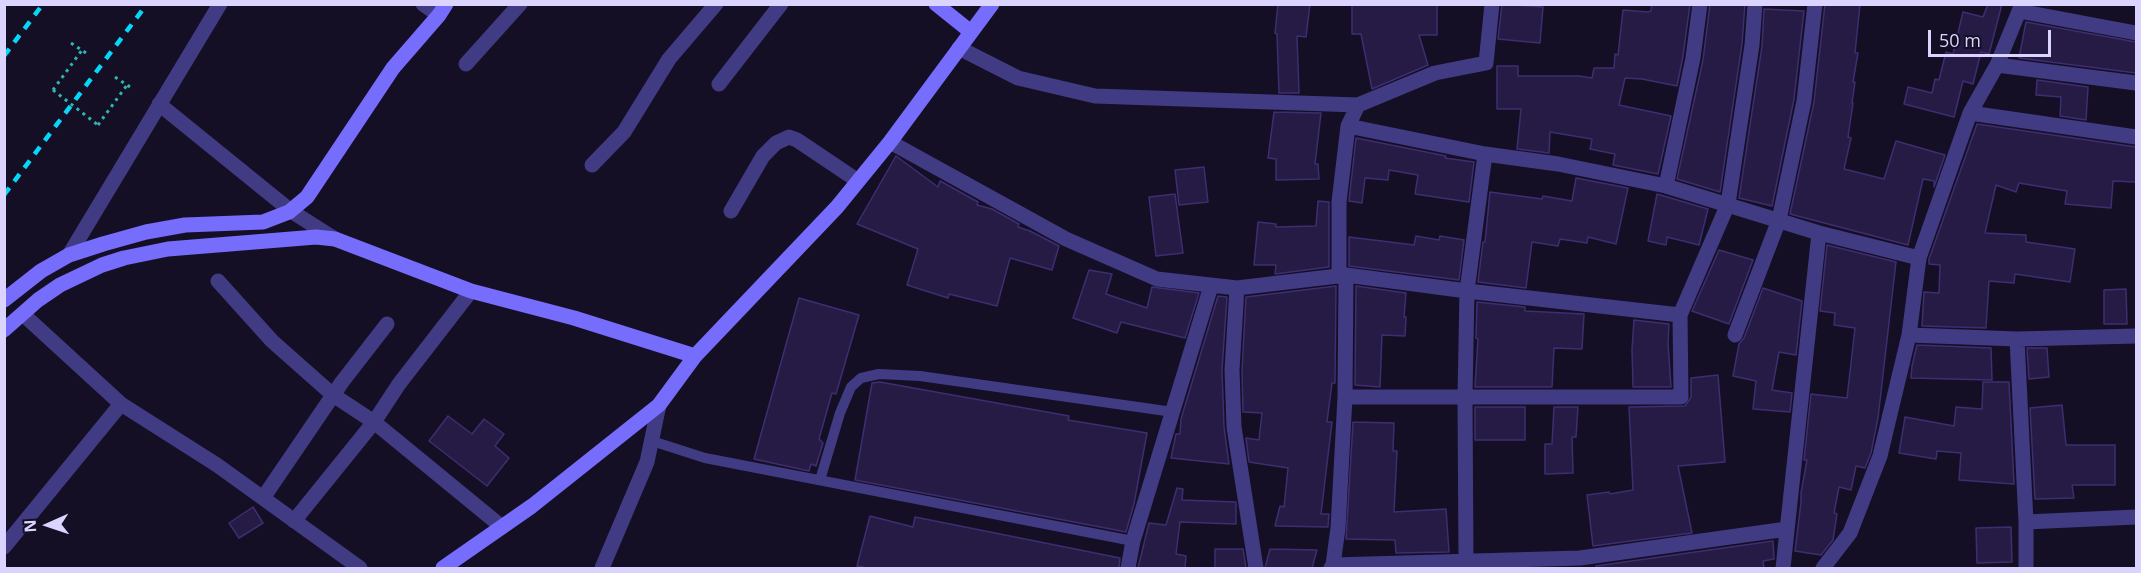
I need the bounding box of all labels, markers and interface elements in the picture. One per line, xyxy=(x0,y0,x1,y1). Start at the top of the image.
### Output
scale bar xyxy=(1931,18,2054,56)
text: 50 m xyxy=(1939,28,1981,52)
north arrow xyxy=(18,495,78,555)
text: N xyxy=(19,519,41,533)

